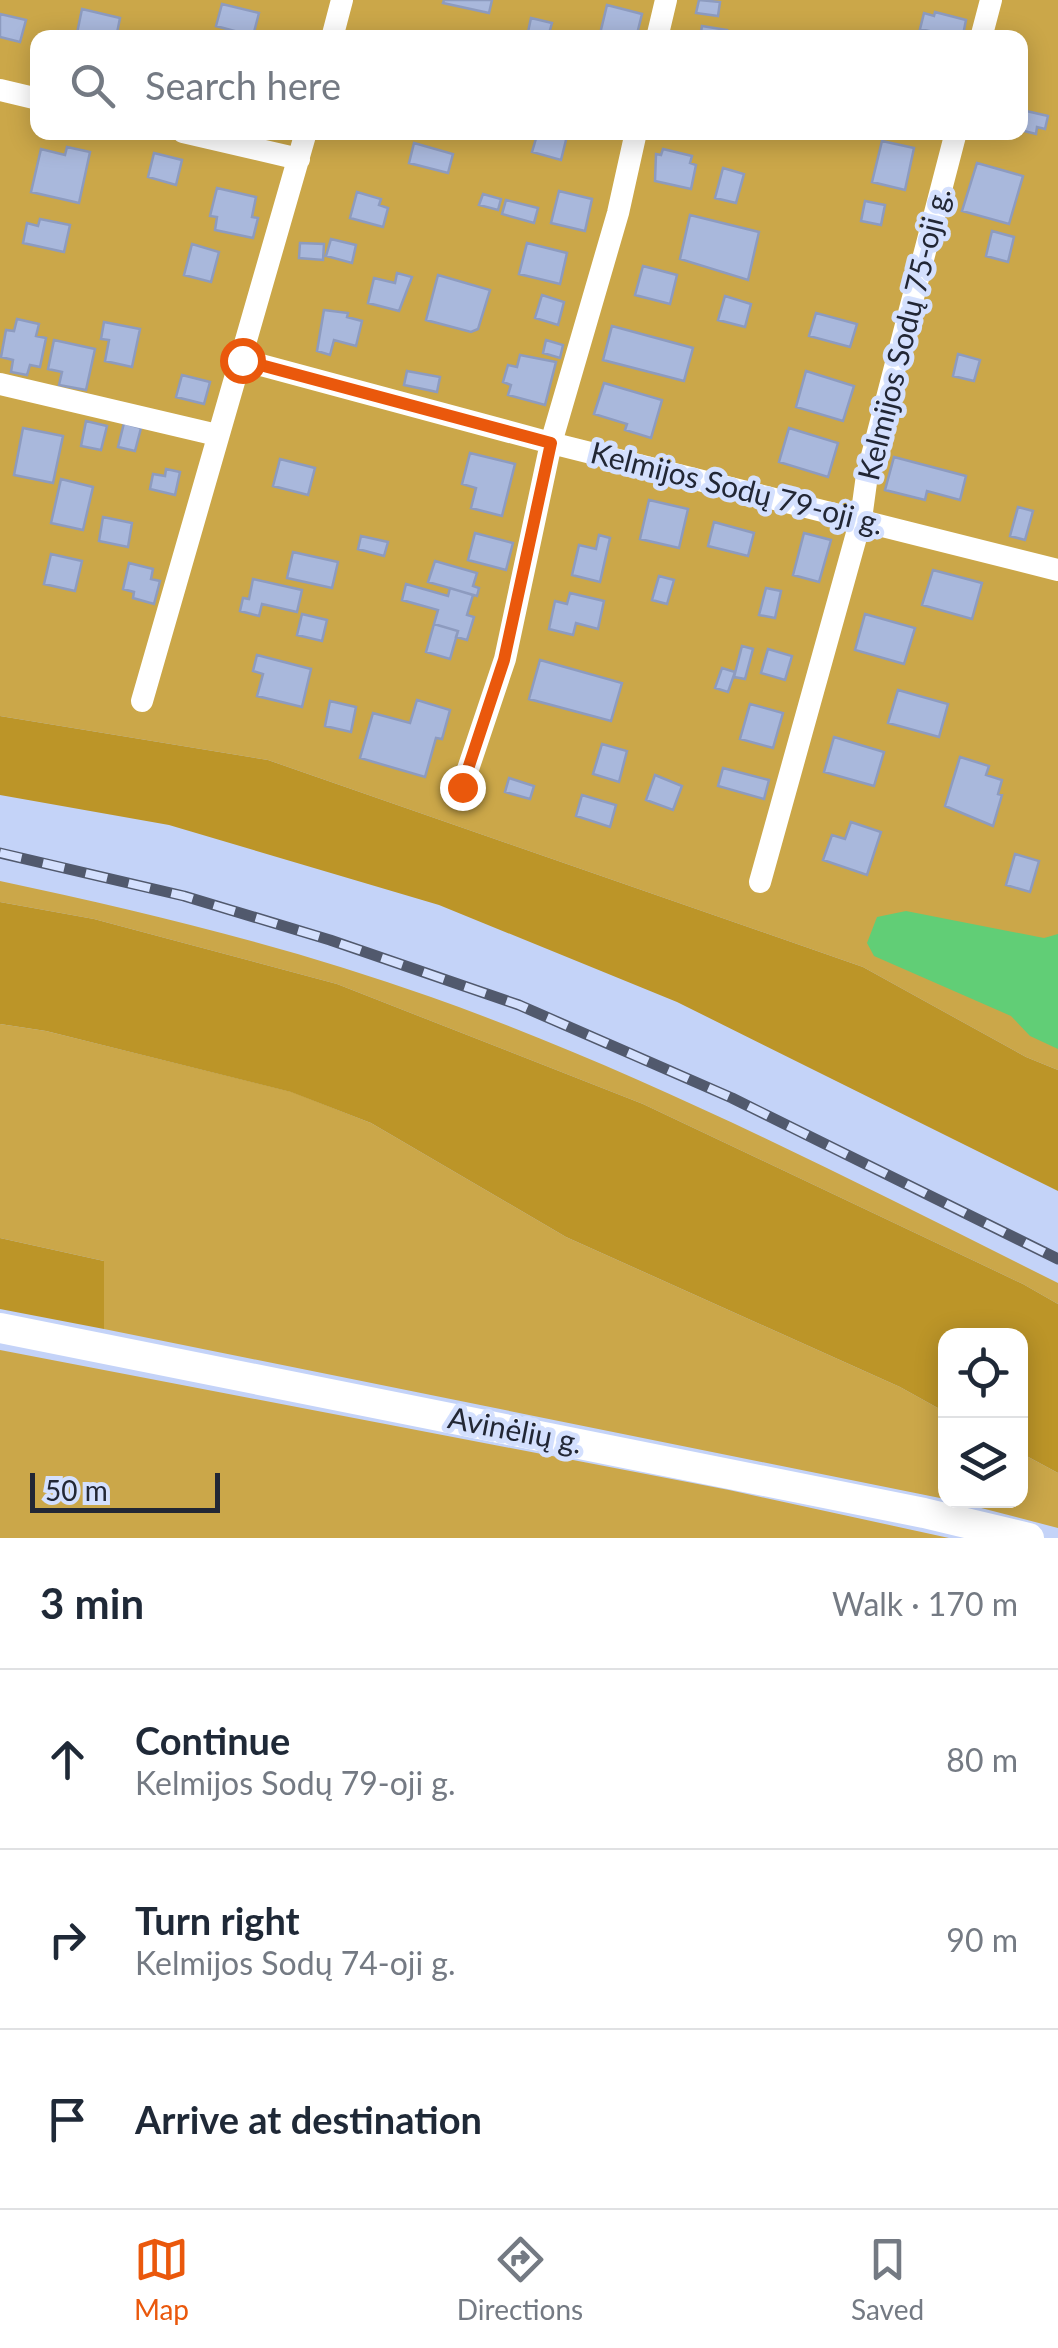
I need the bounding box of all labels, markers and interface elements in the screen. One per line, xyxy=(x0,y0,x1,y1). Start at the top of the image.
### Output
search box xyxy=(30,30,1028,140)
icon: search xyxy=(65,58,120,113)
text: Search here xyxy=(145,62,341,108)
street label: Kelmijos Sodų 75-oji g. xyxy=(849,183,957,484)
route start xyxy=(220,338,266,384)
street label: Kelmijos Sodų 79-oji g. xyxy=(587,433,888,541)
route end xyxy=(440,765,486,811)
map controls xyxy=(938,1328,1028,1508)
button: locate xyxy=(938,1328,1028,1418)
street label: Avinėlių g. xyxy=(445,1398,585,1460)
button: layers xyxy=(938,1418,1028,1508)
scale bar xyxy=(30,1468,220,1512)
text: 50 m xyxy=(45,1473,108,1507)
text: 3 min xyxy=(40,1578,144,1628)
text: Walk · 170 m xyxy=(832,1584,1018,1623)
text: Continue xyxy=(135,1717,290,1763)
icon: ahead xyxy=(40,1732,95,1787)
text: 80 m xyxy=(946,1740,1018,1779)
text: Kelmijos Sodų 79-oji g. xyxy=(135,1763,456,1802)
text: Turn right xyxy=(135,1897,300,1943)
icon: right xyxy=(40,1912,95,1967)
text: 90 m xyxy=(946,1920,1018,1959)
text: Kelmijos Sodų 74-oji g. xyxy=(135,1943,456,1982)
icon: arrive xyxy=(40,2092,95,2147)
text: Arrive at destination xyxy=(135,2096,482,2142)
tab: Map xyxy=(134,2232,189,2326)
tab: Directions xyxy=(457,2232,583,2326)
tab: Saved xyxy=(851,2232,924,2326)

